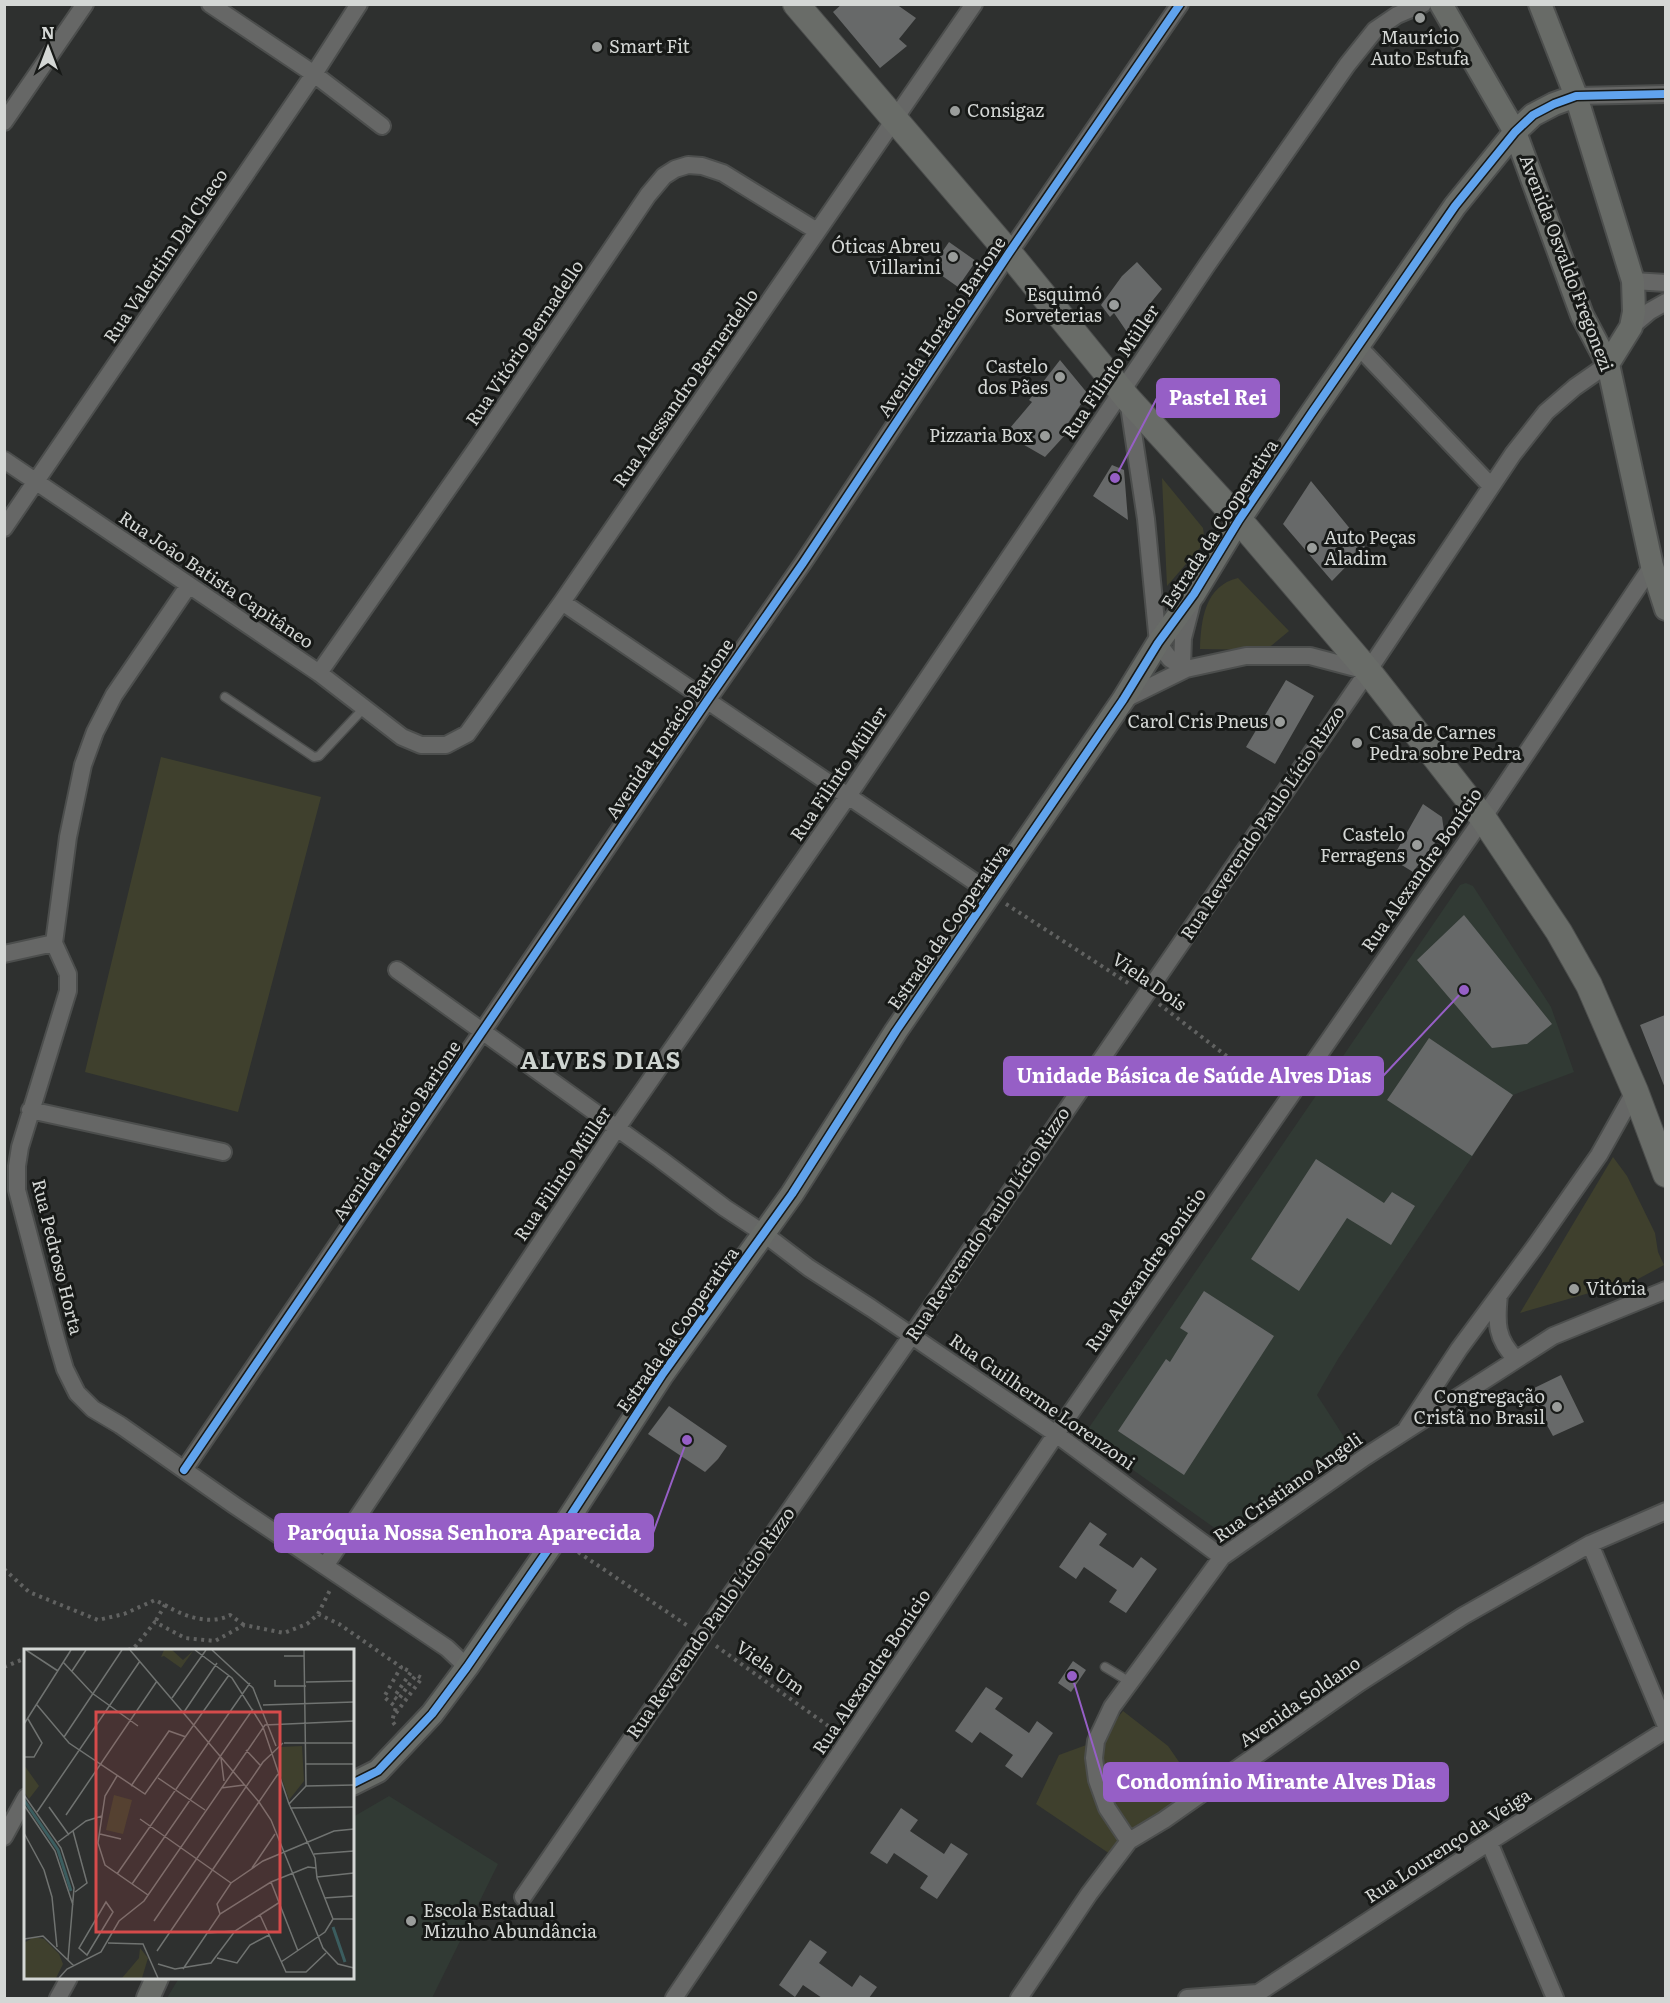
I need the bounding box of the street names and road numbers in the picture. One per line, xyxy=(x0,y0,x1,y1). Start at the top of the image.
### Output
street label: Avenida Osvaldo Fregonezi xyxy=(1514,150,1621,375)
street label: Rua Valentim Dal Checo xyxy=(96,162,233,348)
street label: Avenida Horácio Barione xyxy=(870,230,1012,422)
street label: Rua Vitório Bernadello xyxy=(458,254,589,431)
street label: Rua Alessandro Bernerdello xyxy=(606,282,764,492)
street label: Rua Filinto Müller xyxy=(1055,298,1165,444)
street label: Estrada da Cooperativa xyxy=(1154,433,1284,613)
street label: Rua João Batista Capitâneo xyxy=(114,503,320,654)
street label: Avenida Horácio Barione xyxy=(598,632,740,824)
street label: Rua Filinto Müller xyxy=(783,700,893,846)
street label: Rua Reverendo Paulo Lício Rizzo xyxy=(1173,700,1351,945)
street label: Rua Alexandre Bonício xyxy=(1354,782,1488,957)
street label: Estrada da Cooperativa xyxy=(880,837,1016,1015)
street label: Viela Dois xyxy=(1107,945,1193,1016)
street label: Avenida Horácio Barione xyxy=(325,1034,467,1226)
street label: Rua Filinto Müller xyxy=(507,1100,617,1246)
street label: Rua Reverendo Paulo Lício Rizzo xyxy=(898,1101,1076,1346)
street label: Rua Pedroso Horta xyxy=(26,1176,91,1338)
street label: Rua Alexandre Bonício xyxy=(1078,1182,1212,1357)
street label: Estrada da Cooperativa xyxy=(609,1240,745,1418)
street label: Rua Guilherme Lorenzoni xyxy=(944,1326,1142,1475)
street label: Rua Cristiano Angeli xyxy=(1207,1425,1367,1548)
street label: Rua Reverendo Paulo Lício Rizzo xyxy=(619,1501,800,1743)
street label: Rua Alexandre Bonício xyxy=(805,1583,936,1759)
street label: Viela Um xyxy=(731,1633,811,1701)
street label: Avenida Soldano xyxy=(1233,1649,1365,1753)
street label: Rua Lourenço da Veiga xyxy=(1359,1781,1536,1909)

